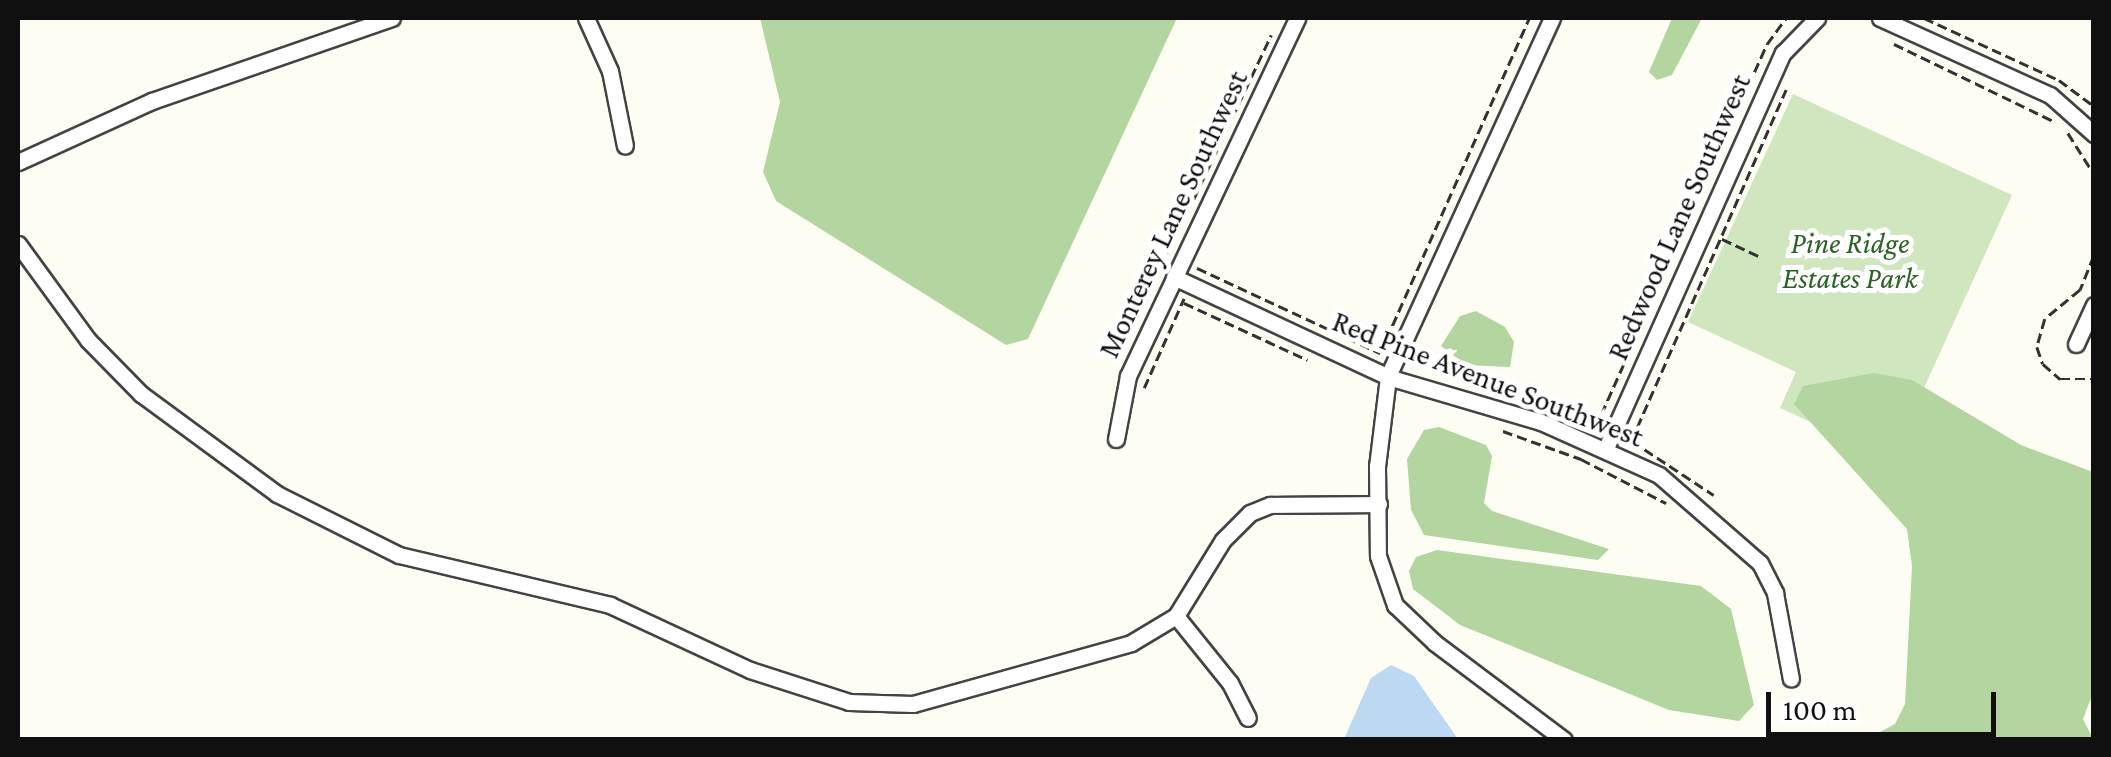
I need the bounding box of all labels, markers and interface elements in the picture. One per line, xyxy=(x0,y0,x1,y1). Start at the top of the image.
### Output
street label: Monterey Lane Southwest xyxy=(1091,65,1255,363)
street label: Redwood Lane Southwest xyxy=(1600,68,1758,366)
park label: Pine Ridge Estates Park xyxy=(1782,225,1918,296)
street label: Red Pine Avenue Southwest xyxy=(1327,303,1649,455)
scale bar xyxy=(1771,672,2001,734)
text: 100 m xyxy=(1783,693,1857,726)

